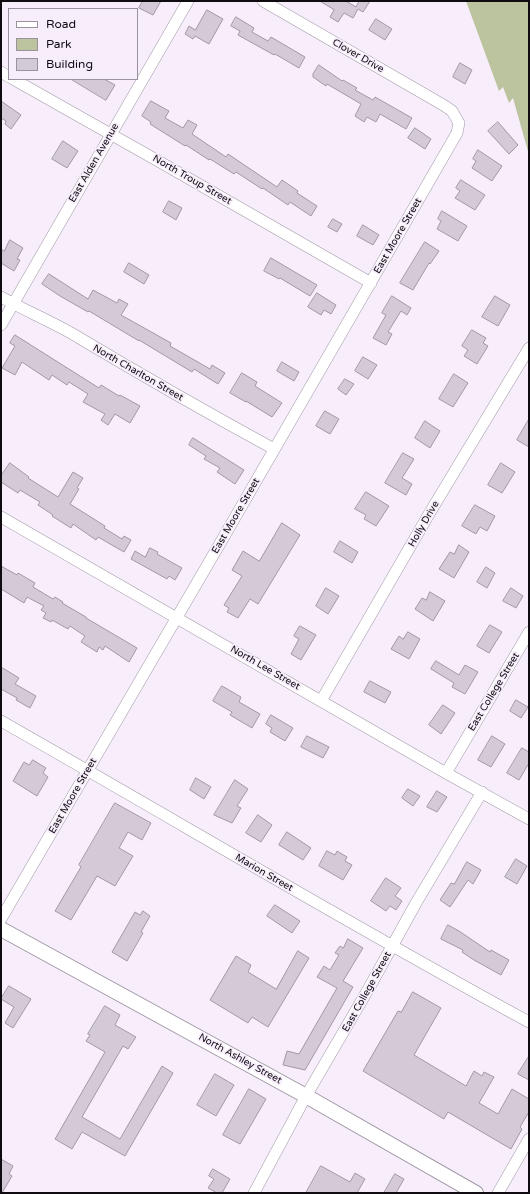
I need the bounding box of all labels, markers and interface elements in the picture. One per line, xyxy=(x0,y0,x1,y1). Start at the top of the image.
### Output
legend xyxy=(8,8,138,80)
text: Road xyxy=(46,17,76,31)
street label: Clover Drive xyxy=(330,36,386,76)
text: Park xyxy=(46,37,72,51)
text: Building xyxy=(46,57,93,71)
street label: East Alden Avenue xyxy=(66,121,122,205)
street label: North Troup Street xyxy=(150,153,234,207)
street label: East Moore Street xyxy=(371,196,425,276)
street label: North Charlton Street xyxy=(91,342,185,404)
street label: East Moore Street xyxy=(209,476,263,556)
street label: Holly Drive xyxy=(406,499,442,549)
street label: North Lee Street xyxy=(228,643,302,693)
street label: East College Street xyxy=(466,650,522,734)
street label: East Moore Street xyxy=(46,756,100,836)
street label: Marion Street xyxy=(233,852,295,894)
street label: East College Street xyxy=(340,950,394,1034)
street label: North Ashley Street xyxy=(196,1031,284,1087)

